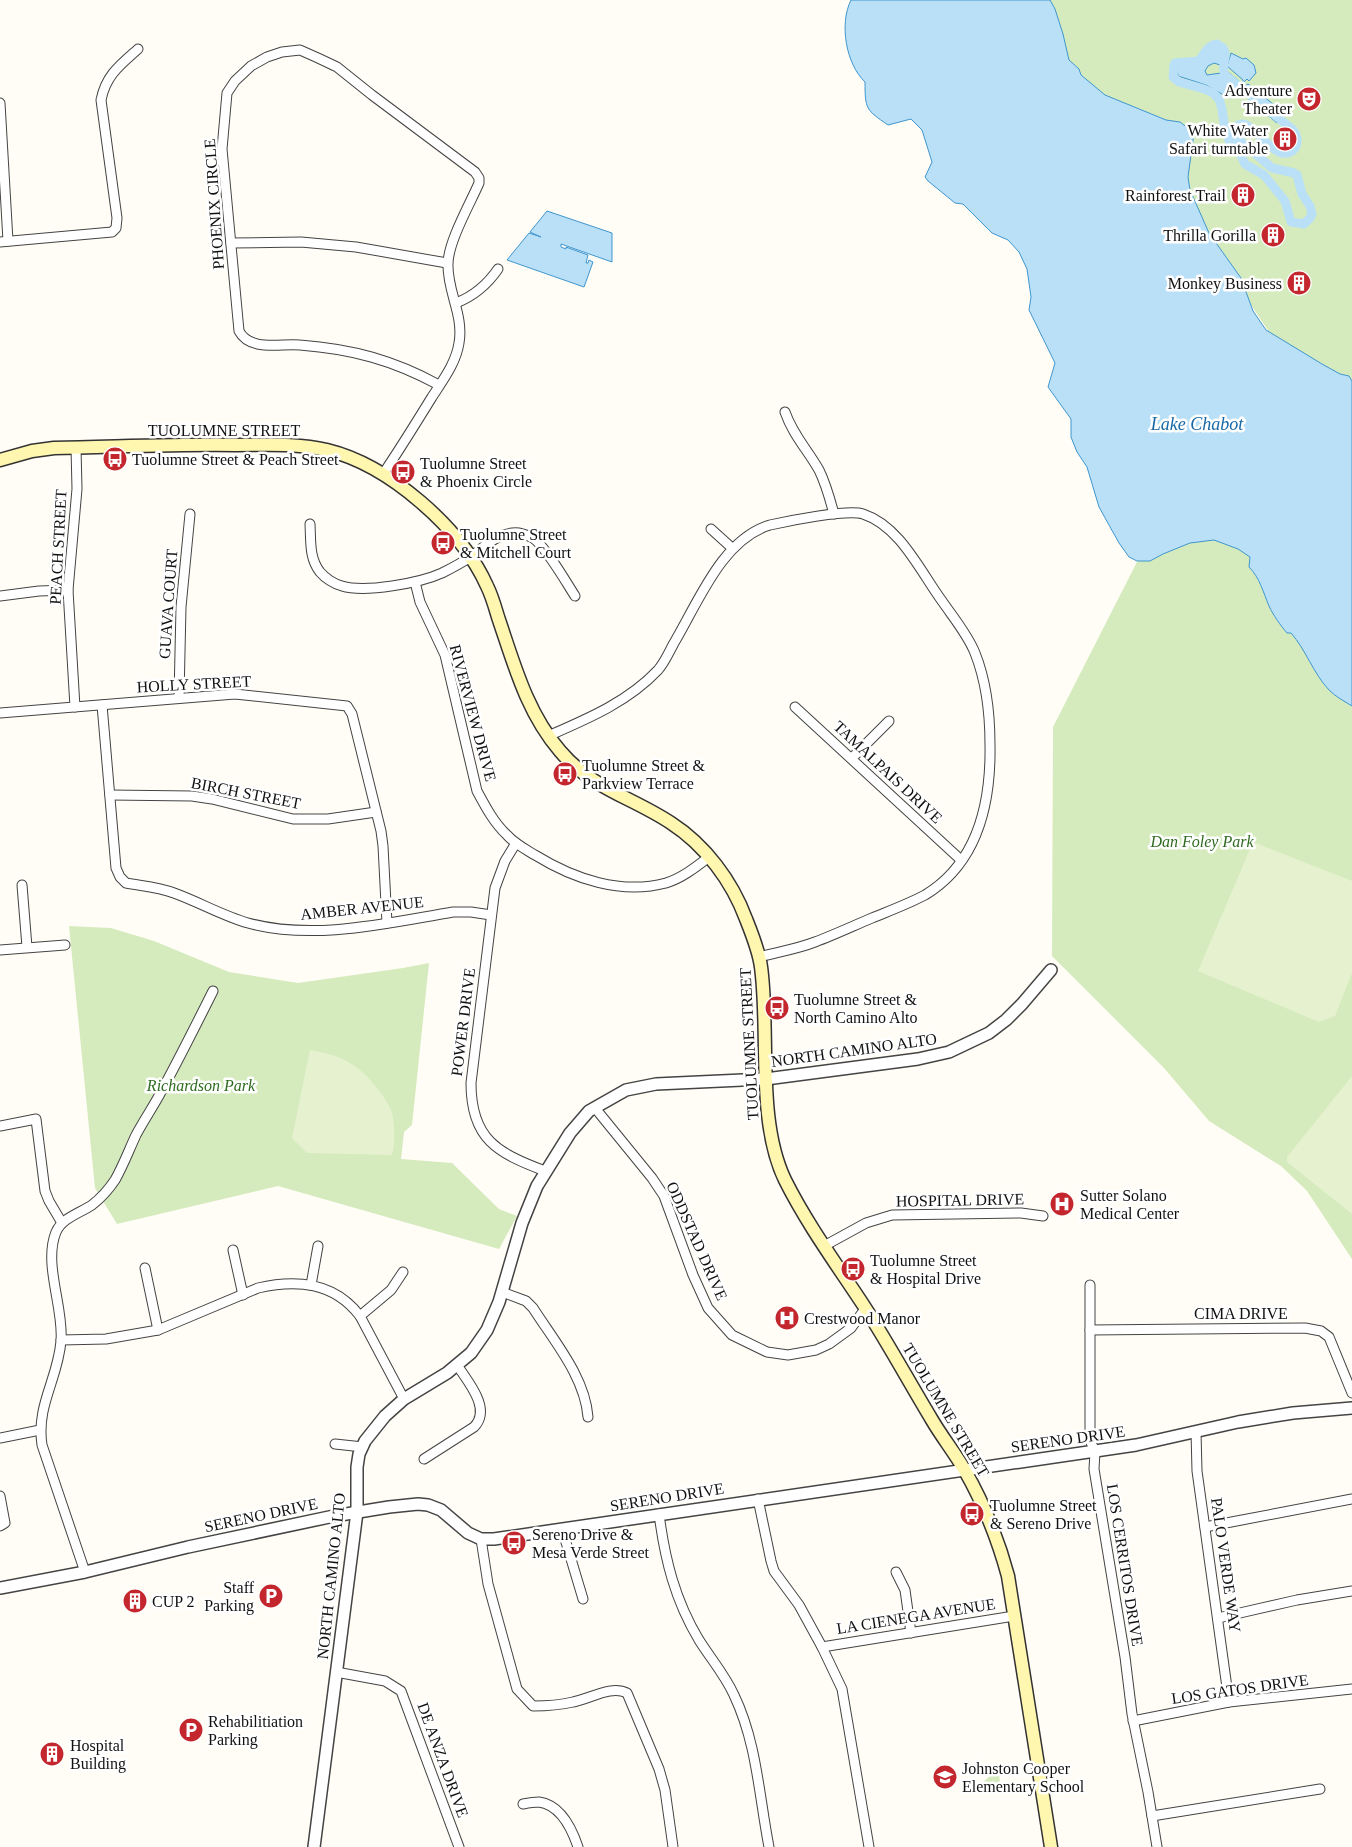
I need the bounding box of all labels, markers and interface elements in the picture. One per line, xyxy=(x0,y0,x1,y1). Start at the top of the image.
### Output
place label: Adventure Theater xyxy=(1224,82,1293,117)
theatre icon: Adventure Theater xyxy=(1296,86,1322,112)
place label: White Water Safari turntable xyxy=(1169,122,1269,157)
building icon: White Water Safari turntable xyxy=(1272,126,1298,152)
street label: PHOENIX CIRCLE xyxy=(201,138,227,270)
building icon: Rainforest Trail xyxy=(1230,182,1256,208)
place label: Rainforest Trail xyxy=(1125,187,1227,204)
building icon: Thrilla Gorilla xyxy=(1260,222,1286,248)
place label: Thrilla Gorilla xyxy=(1163,227,1256,244)
building icon: Monkey Business xyxy=(1286,270,1312,296)
place label: Monkey Business xyxy=(1168,275,1282,293)
water label: Lake Chabot xyxy=(1150,414,1244,434)
street label: TUOLUMNE STREET xyxy=(148,422,300,439)
bus stop icon: Tuolumne Street & Peach Street xyxy=(102,446,128,472)
place label: Tuolumne Street & Peach Street xyxy=(132,451,339,468)
place label: Tuolumne Street & Phoenix Circle xyxy=(420,455,532,490)
bus stop icon: Tuolumne Street & Phoenix Circle xyxy=(390,459,416,485)
street label: PEACH STREET xyxy=(46,489,70,605)
place label: Tuolumne Street & Mitchell Court xyxy=(460,526,572,561)
bus stop icon: Tuolumne Street & Mitchell Court xyxy=(430,530,456,556)
street label: GUAVA COURT xyxy=(156,548,180,659)
street label: RIVERVIEW DRIVE xyxy=(447,643,499,783)
street label: HOLLY STREET xyxy=(136,672,252,695)
street label: TAMALPAIS DRIVE xyxy=(830,717,946,827)
place label: Tuolumne Street & Parkview Terrace xyxy=(582,757,706,792)
bus stop icon: Tuolumne Street & Parkview Terrace xyxy=(552,761,578,787)
street label: BIRCH STREET xyxy=(190,774,303,812)
park label: Dan Foley Park xyxy=(1149,833,1254,851)
street label: AMBER AVENUE xyxy=(300,893,424,923)
street label: POWER DRIVE xyxy=(448,967,478,1077)
street label: TUOLUMNE STREET xyxy=(737,967,761,1121)
place label: Tuolumne Street & North Camino Alto xyxy=(794,991,918,1026)
bus stop icon: Tuolumne Street & North Camino Alto xyxy=(764,995,790,1021)
street label: NORTH CAMINO ALTO xyxy=(770,1030,938,1070)
park label: Richardson Park xyxy=(146,1077,256,1094)
street label: ODDSTAD DRIVE xyxy=(663,1179,731,1303)
place label: Sutter Solano Medical Center xyxy=(1080,1187,1180,1222)
street label: HOSPITAL DRIVE xyxy=(896,1190,1024,1210)
hospital icon: Sutter Solano Medical Center xyxy=(1049,1191,1075,1217)
place label: Tuolumne Street & Hospital Drive xyxy=(870,1252,981,1288)
bus stop icon: Tuolumne Street & Hospital Drive xyxy=(840,1256,866,1282)
hospital icon: Crestwood Manor xyxy=(774,1305,800,1331)
street label: CIMA DRIVE xyxy=(1194,1305,1288,1322)
place label: Crestwood Manor xyxy=(804,1310,921,1327)
street label: TUOLUMNE STREET xyxy=(899,1340,993,1480)
street label: SERENO DRIVE xyxy=(1010,1423,1126,1455)
street label: SERENO DRIVE xyxy=(609,1480,725,1514)
street label: LOS CERRITOS DRIVE xyxy=(1104,1483,1146,1647)
street label: NORTH CAMINO ALTO xyxy=(314,1492,348,1660)
street label: SERENO DRIVE xyxy=(203,1495,319,1535)
street label: PALO VERDE WAY xyxy=(1208,1496,1244,1634)
place label: Tuolumne Street & Sereno Drive xyxy=(990,1497,1097,1532)
bus stop icon: Tuolumne Street & Sereno Drive xyxy=(959,1501,985,1527)
place label: Sereno Drive & Mesa Verde Street xyxy=(532,1526,650,1561)
bus stop icon: Sereno Drive & Mesa Verde Street xyxy=(501,1530,527,1556)
place label: Staff Parking xyxy=(204,1579,255,1615)
parking icon: Staff Parking xyxy=(258,1583,284,1609)
building icon: CUP 2 xyxy=(122,1588,148,1614)
place label: CUP 2 xyxy=(152,1593,195,1610)
street label: LA CIENEGA AVENUE xyxy=(835,1595,997,1637)
street label: LOS GATOS DRIVE xyxy=(1170,1671,1310,1707)
street label: DE ANZA DRIVE xyxy=(414,1700,472,1820)
place label: Rehabilitiation Parking xyxy=(208,1713,303,1749)
parking icon: Rehabilitiation Parking xyxy=(178,1717,204,1743)
place label: Hospital Building xyxy=(70,1737,126,1773)
building icon: Hospital Building xyxy=(39,1741,65,1767)
place label: Johnston Cooper Elementary School xyxy=(962,1760,1085,1796)
school or university icon: Johnston Cooper Elementary School xyxy=(932,1764,958,1790)

